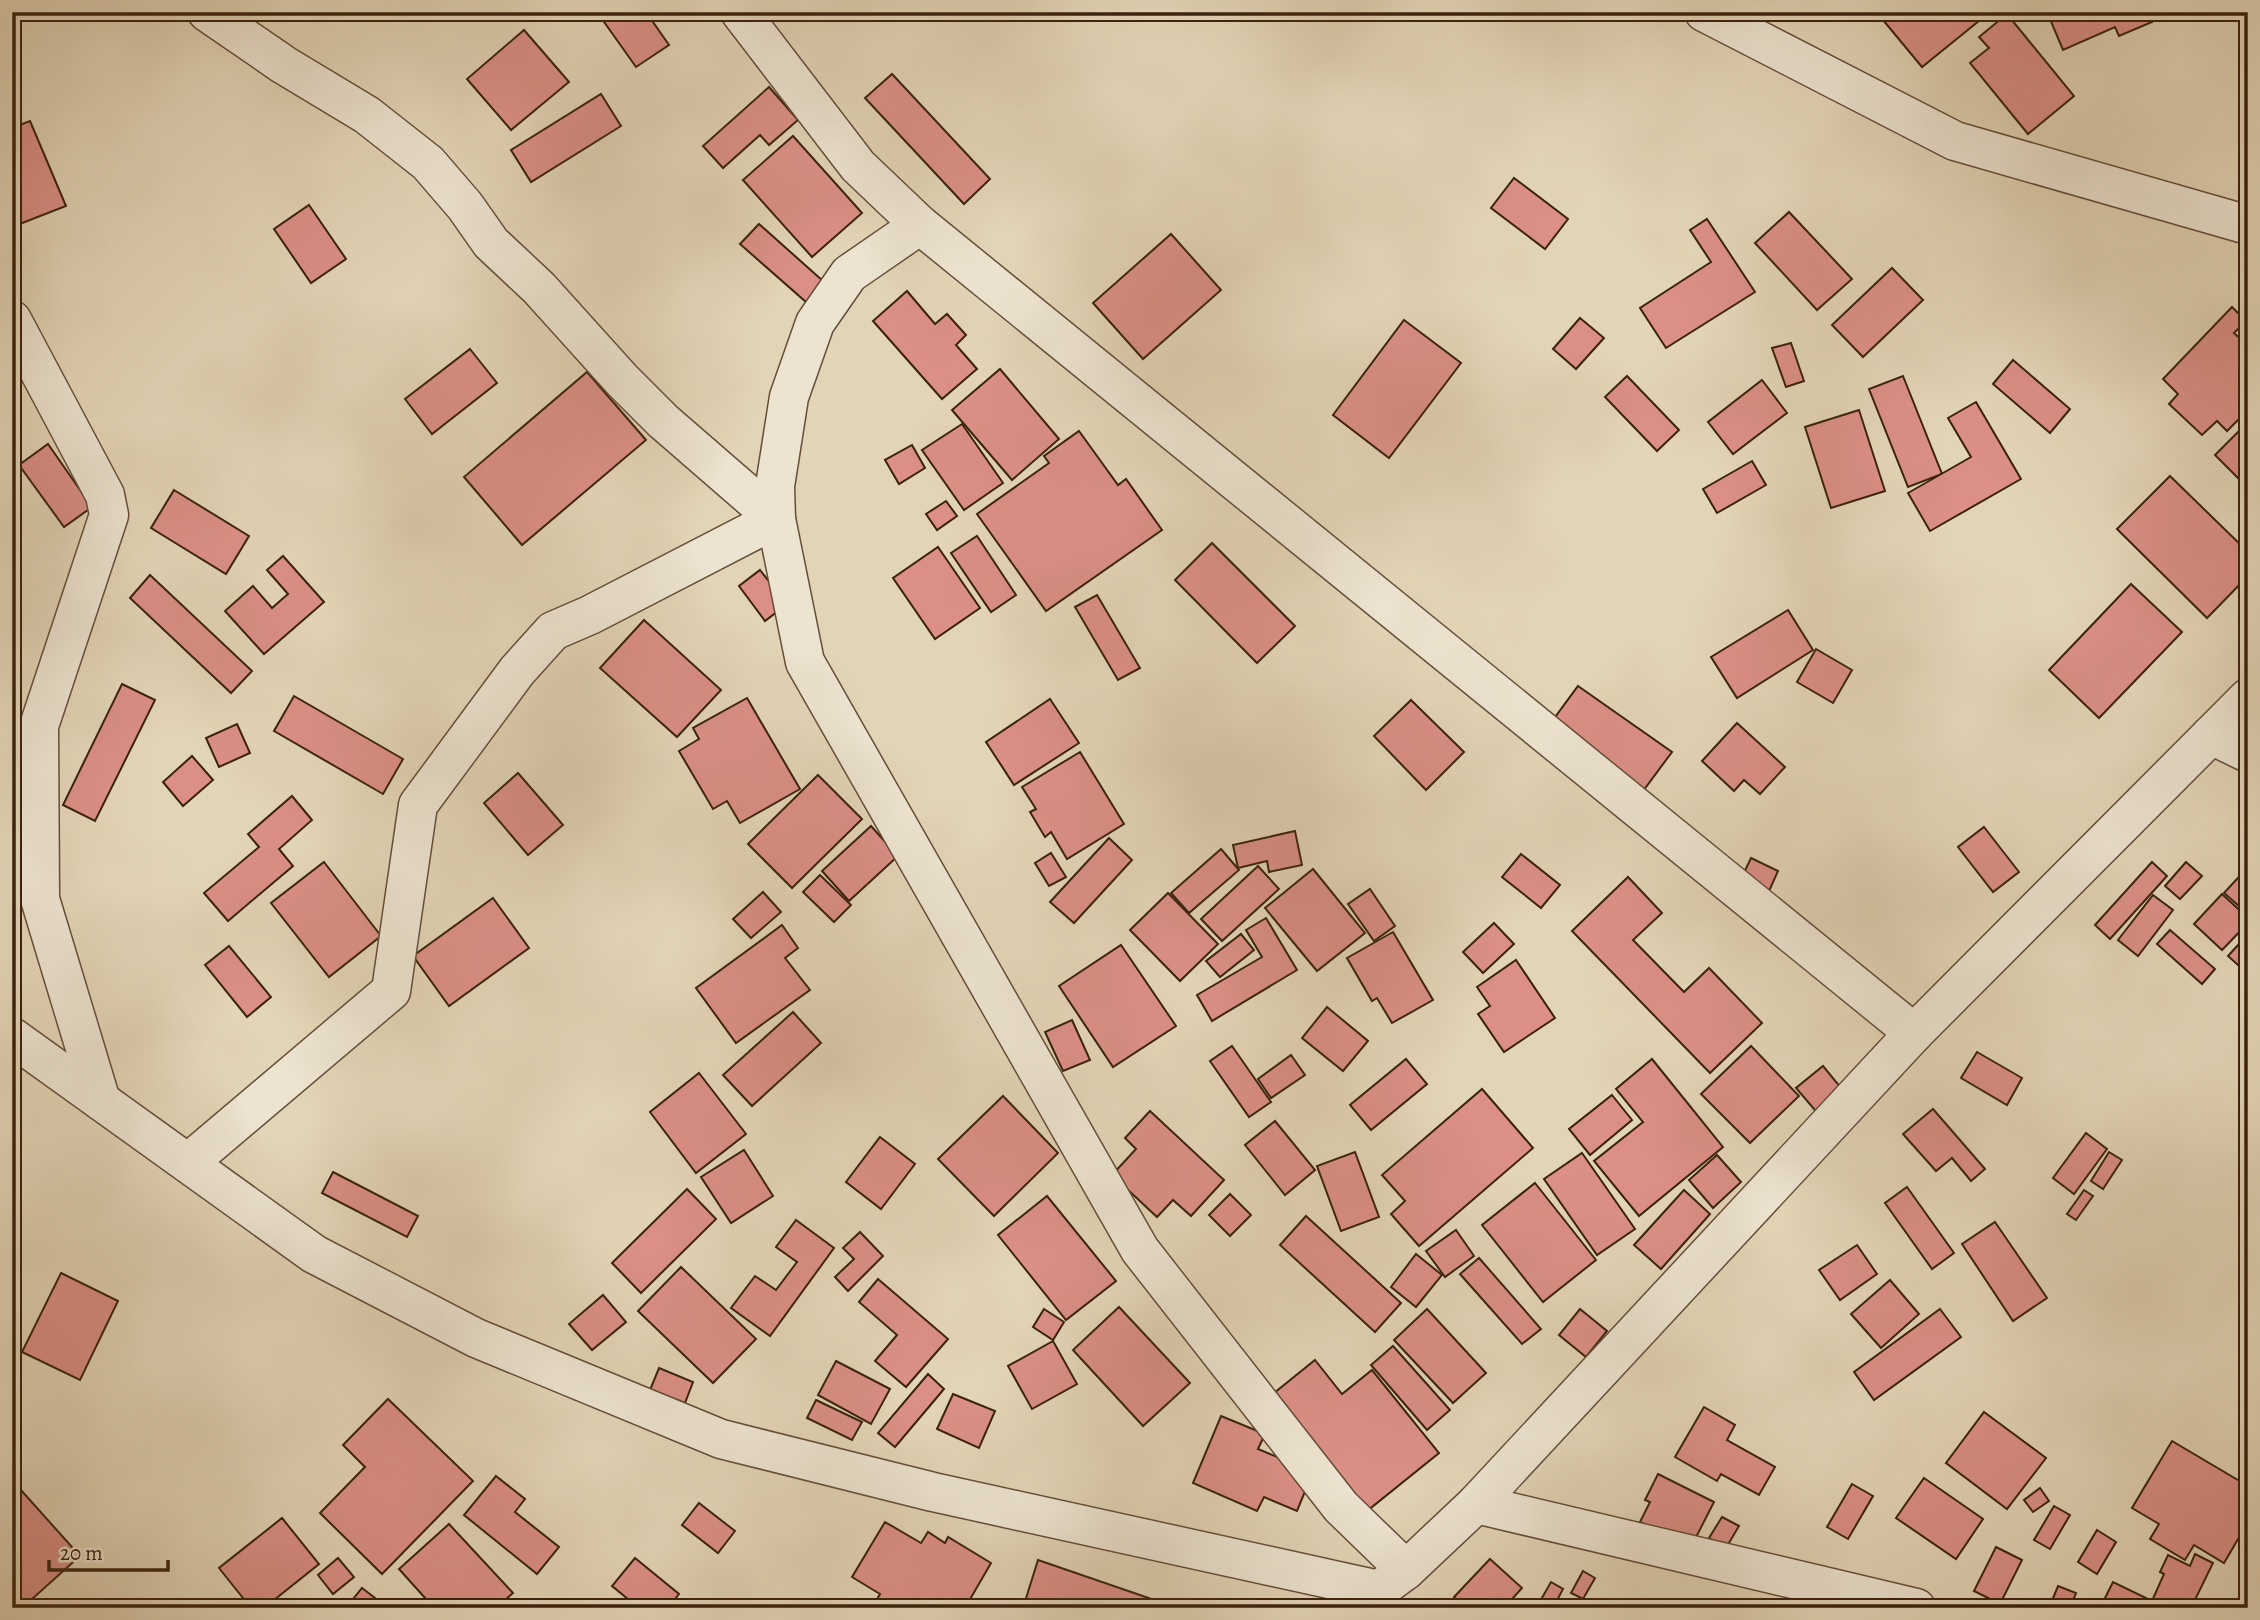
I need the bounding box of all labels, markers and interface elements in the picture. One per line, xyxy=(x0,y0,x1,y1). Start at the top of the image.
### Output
scale bar xyxy=(49,1529,168,1573)
text: 20 m xyxy=(60,1539,103,1567)

